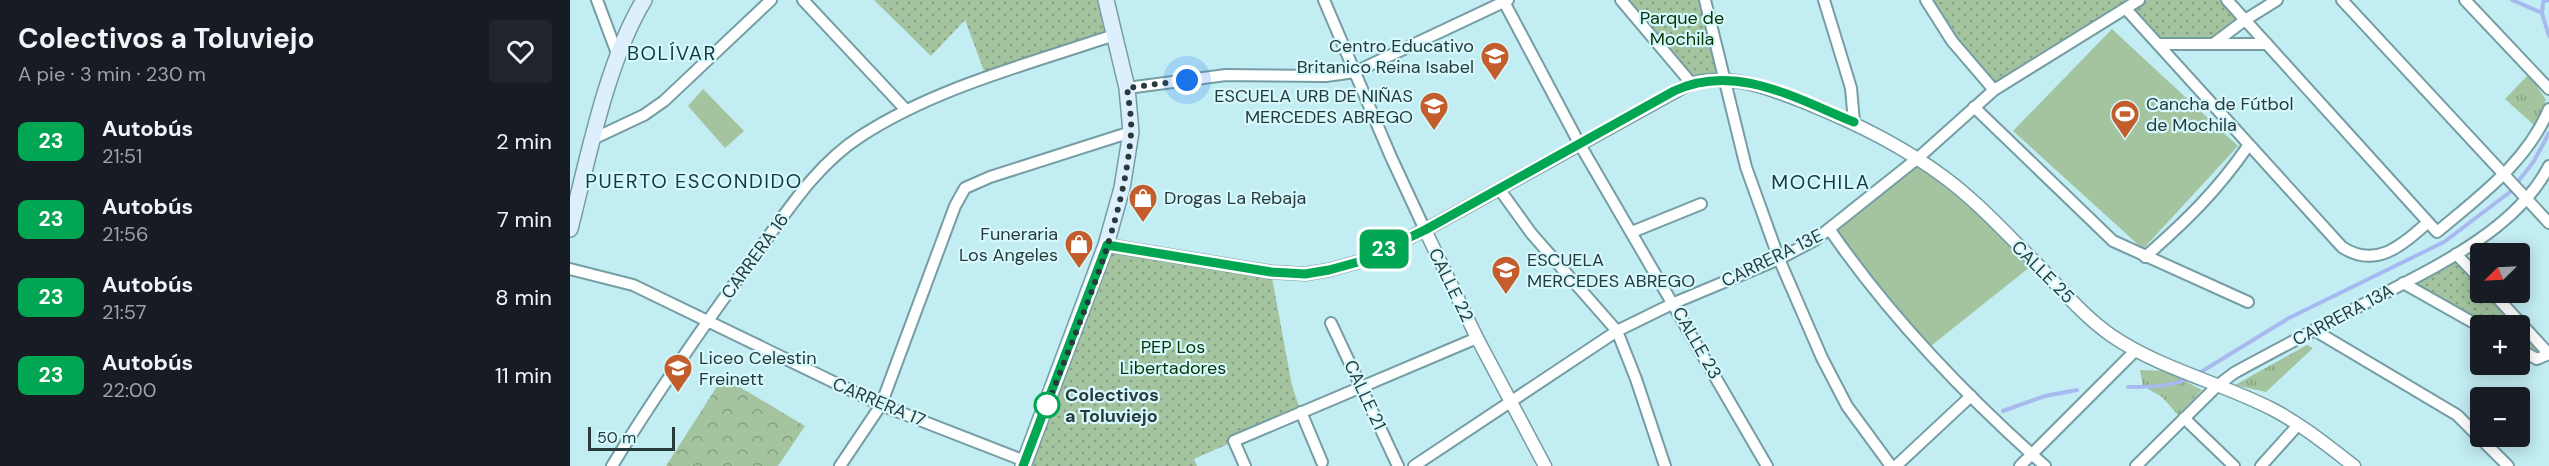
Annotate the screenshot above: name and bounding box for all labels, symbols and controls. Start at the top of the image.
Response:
park label: Parque de Mochila [1640,6,1724,51]
text: Colectivos a Toluviejo [18,20,315,57]
button: heart [489,20,552,83]
place label: Centro Educativo Britanico Reina Isabel [1297,34,1474,79]
district label: BOLÍVAR [627,40,717,66]
school or university icon: Centro Educativo Britanico Reina Isabel [1479,40,1511,82]
text: A pie · 3 min · 230 m [18,61,206,87]
your location [1172,65,1202,95]
place label: ESCUELA URB DE NIÑAS MERCEDES ABREGO [1214,84,1413,129]
school or university icon: ESCUELA URB DE NIÑAS MERCEDES ABREGO [1418,90,1450,132]
place label: Cancha de Fútbol de Mochila [2146,92,2294,137]
sports icon: Cancha de Fútbol de Mochila [2109,98,2141,140]
text: Autobús [102,114,193,143]
text: 23 [39,127,63,155]
text: 2 min [496,127,552,156]
text: 21:51 [102,143,142,169]
district label: PUERTO ESCONDIDO [585,168,803,194]
district label: MOCHILA [1771,169,1871,195]
shop icon: Drogas La Rebaja [1127,182,1159,224]
place label: Drogas La Rebaja [1164,186,1306,210]
text: Autobús [102,192,193,221]
text: 23 [39,205,63,233]
text: 7 min [497,205,552,234]
street label: CARRERA 16 [716,208,794,304]
text: 21:56 [102,221,149,247]
place label: Funeraria Los Angeles [959,222,1058,267]
street label: CARRERA 13E [1717,223,1827,293]
shop icon: Funeraria Los Angeles [1063,228,1095,270]
line badge: 23 [1357,230,1411,268]
text: 23 [1372,235,1396,263]
street label: CALLE 25 [2006,235,2080,309]
north arrow [2470,243,2530,303]
map controls [2470,243,2530,447]
street label: CALLE 22 [1423,244,1479,326]
place label: ESCUELA MERCEDES ABREGO [1527,248,1695,293]
school or university icon: ESCUELA MERCEDES ABREGO [1490,254,1522,296]
text: Autobús [102,270,193,299]
street label: CARRERA 13A [2288,278,2398,352]
text: 23 [39,283,63,311]
text: 8 min [495,283,552,312]
text: 21:57 [102,299,146,325]
street label: CALLE 23 [1667,303,1727,383]
button: + [2470,315,2530,375]
park label: PEP Los Libertadores [1120,335,1226,380]
place label: Liceo Celestin Freinett [699,346,817,391]
text: Autobús [102,348,193,377]
school or university icon: Liceo Celestin Freinett [662,352,694,394]
street label: CALLE 21 [1338,356,1392,434]
text: 23 [39,361,63,389]
text: 11 min [495,361,552,390]
street label: CARRERA 17 [829,372,929,432]
text: 22:00 [102,377,156,403]
place label: Colectivos a Toluviejo [1065,383,1159,428]
button: − [2470,387,2530,447]
marker: Colectivos a Toluviejo [1034,392,1060,418]
scale bar [588,424,675,452]
text: 50 m [597,427,636,448]

